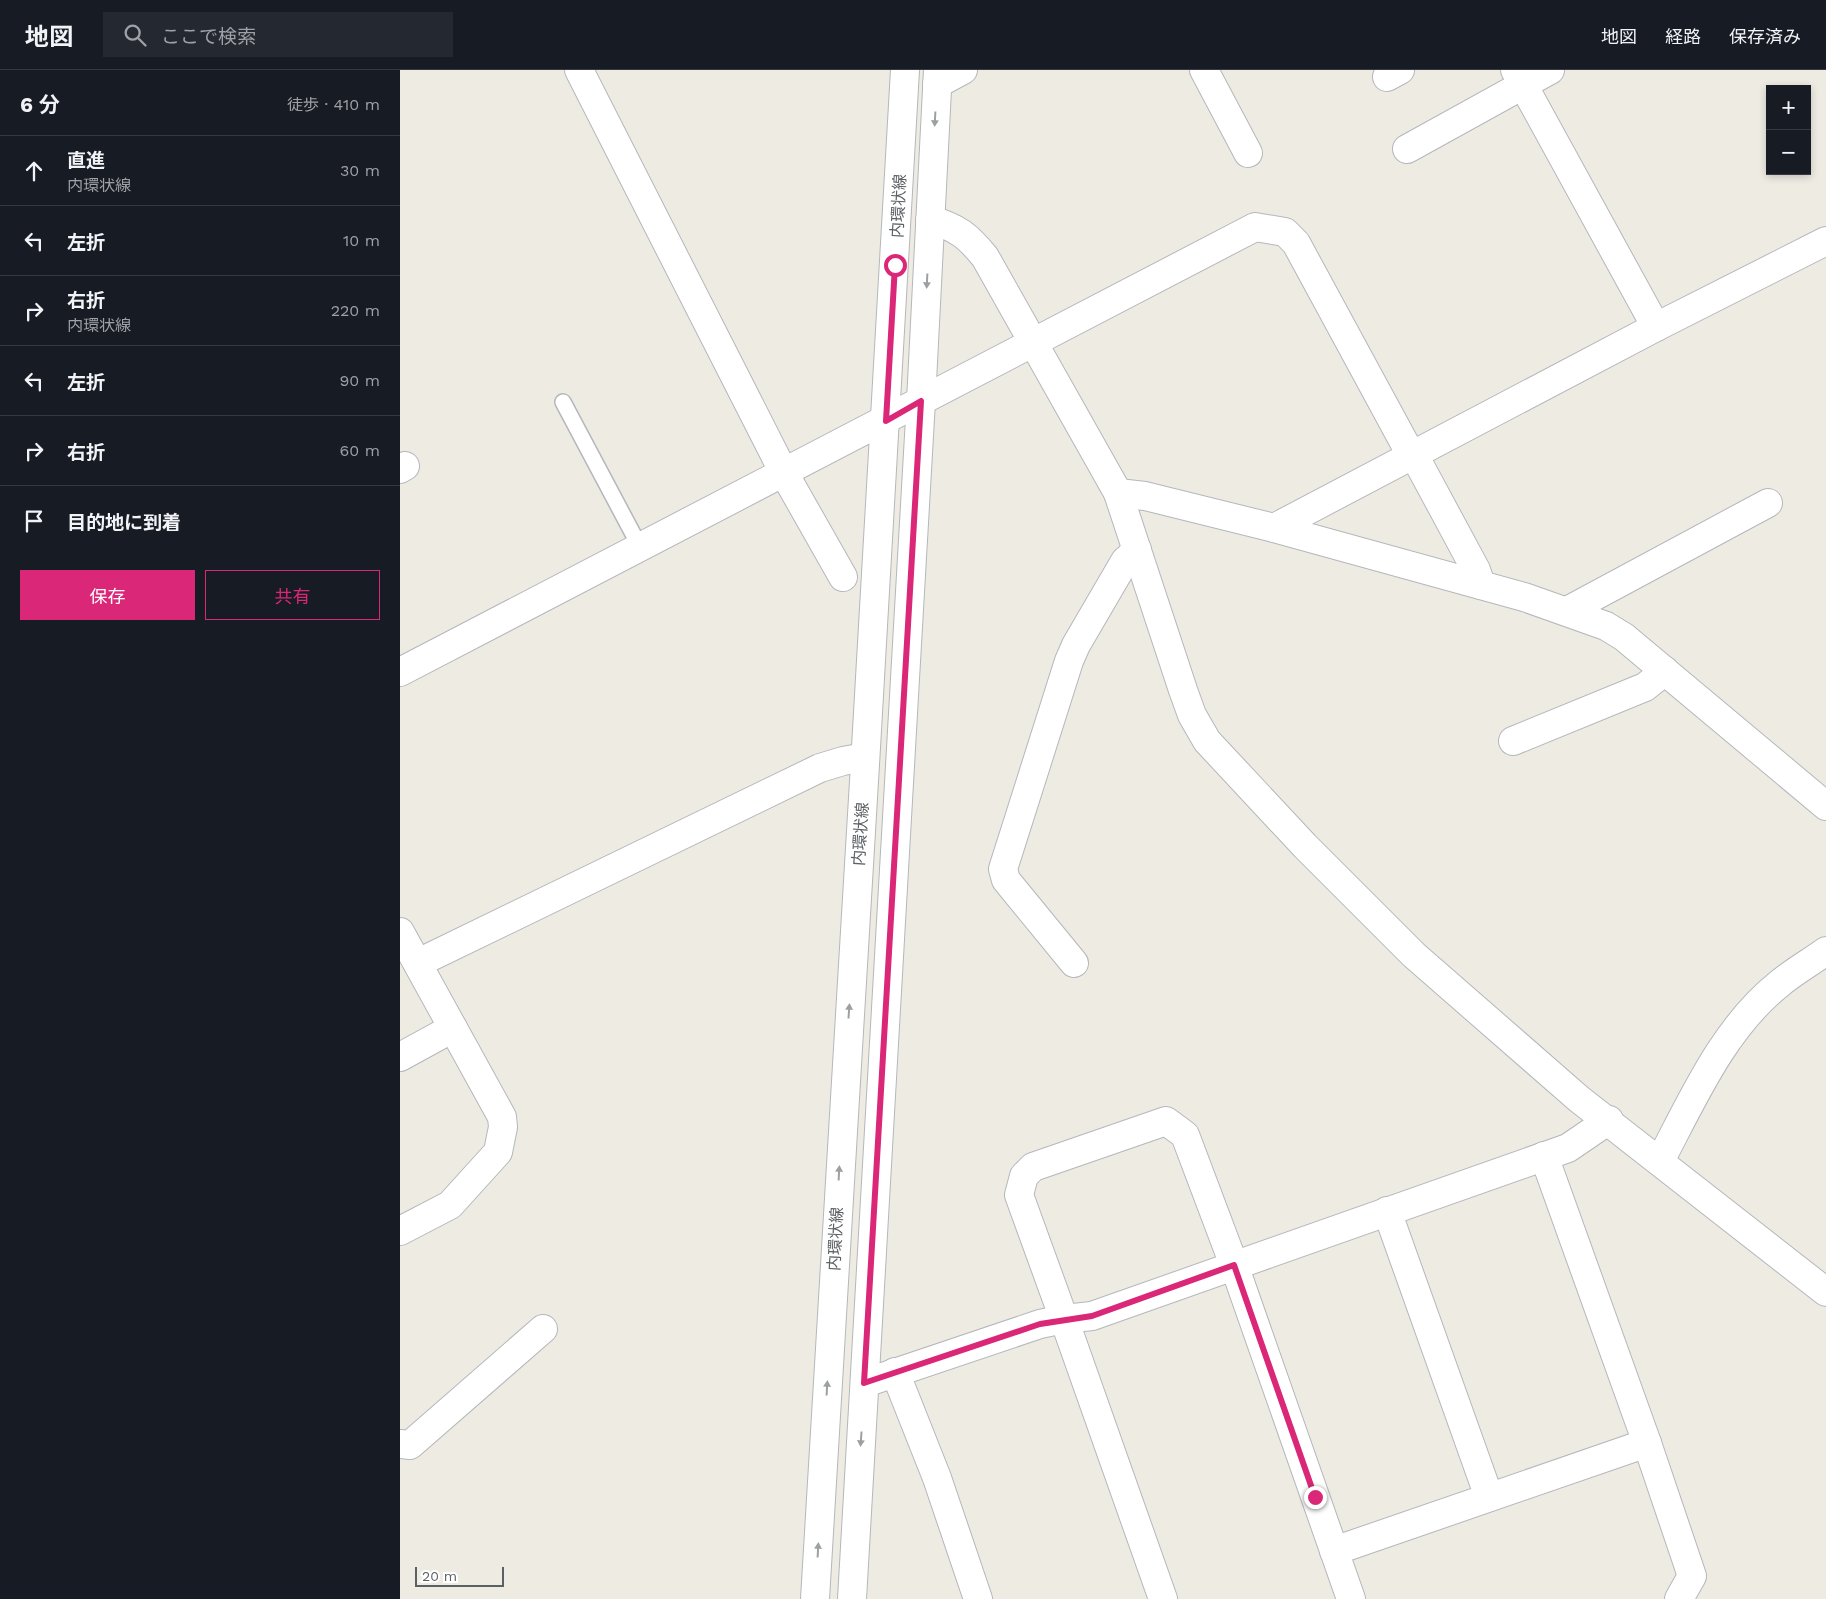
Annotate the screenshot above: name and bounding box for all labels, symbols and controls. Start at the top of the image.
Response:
search box [103,12,453,57]
icon: search [121,21,149,49]
text: 地図 [25,23,73,51]
text: ここで検索 [161,25,256,48]
text: 地図 [1601,26,1637,47]
text: 経路 [1665,26,1701,47]
text: 保存済み [1729,26,1801,47]
map controls [1766,85,1811,175]
button: + [1766,85,1811,130]
text: 6 分 [20,92,60,117]
text: 徒歩 · 410 m [287,95,380,114]
one-way arrow [931,111,939,127]
button: − [1766,130,1811,175]
text: 直進 [67,149,105,172]
icon: ahead [20,157,48,185]
text: 30 m [340,161,380,180]
street label: 内環状線 [887,174,910,238]
text: 内環状線 [67,176,131,195]
icon: left [20,227,48,255]
text: 左折 [67,231,105,254]
text: 10 m [343,231,380,250]
route start [884,254,907,277]
one-way arrow [923,273,931,289]
text: 右折 [67,289,105,312]
icon: right [20,297,48,325]
text: 220 m [331,301,380,320]
text: 内環状線 [67,316,131,335]
icon: left [20,367,48,395]
text: 左折 [67,371,105,394]
text: 90 m [339,371,380,390]
icon: right [20,437,48,465]
text: 右折 [67,441,105,464]
text: 60 m [340,441,380,460]
icon: arrive [20,507,48,535]
text: 目的地に到着 [67,511,181,534]
button: 保存 [20,570,195,620]
button: 共有 [205,570,380,620]
street label: 内環状線 [849,801,872,867]
one-way arrow [845,1003,853,1019]
one-way arrow [836,1165,844,1181]
street label: 内環状線 [824,1207,847,1271]
one-way arrow [823,1380,831,1396]
one-way arrow [856,1431,864,1447]
route end [1304,1486,1327,1509]
one-way arrow [814,1542,822,1558]
scale bar [415,1564,504,1587]
text: 20 m [422,1568,457,1584]

